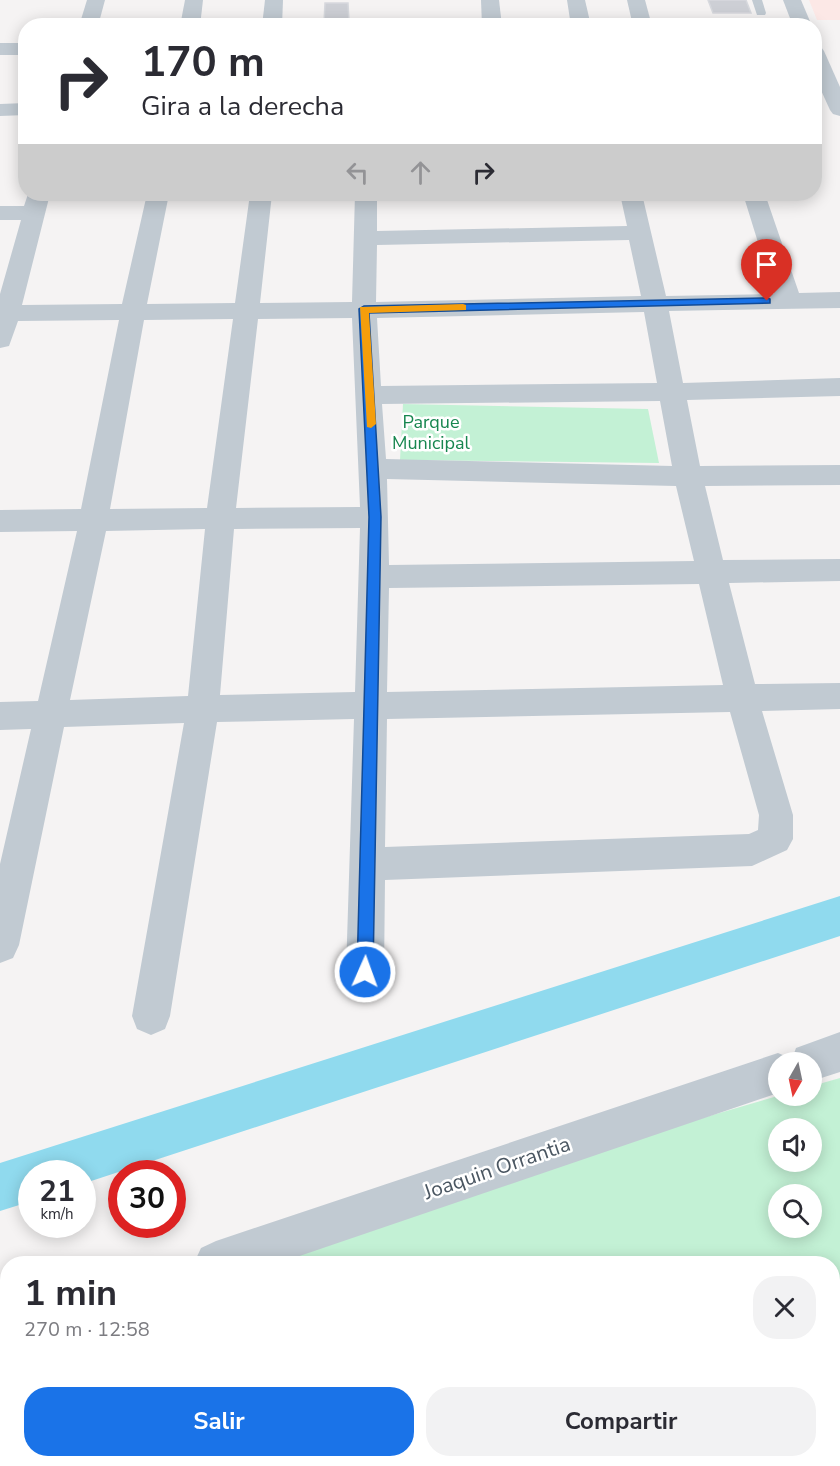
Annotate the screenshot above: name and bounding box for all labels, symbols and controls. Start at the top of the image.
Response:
text: 170 m [141,34,265,91]
icon: right [42,42,120,120]
text: Gira a la derecha [141,88,344,125]
icon: left [341,156,374,189]
icon: ahead [404,156,437,189]
icon: right [467,156,500,189]
pin [741,239,792,301]
icon: arrive [750,248,783,281]
park label: Parque Municipal [392,410,471,455]
position arrow [333,940,397,1004]
north arrow [768,1052,822,1106]
map controls [768,1052,822,1238]
button: sound [768,1118,822,1172]
street label: Joaquin Orrantia [419,1130,574,1207]
speed limit sign: 30 [108,1160,186,1238]
text: 21 [39,1171,75,1212]
button: search [768,1184,822,1238]
text: km/h [40,1204,74,1224]
text: 1 min [24,1269,117,1318]
button: close [753,1276,816,1339]
text: 270 m · 12:58 [24,1316,150,1343]
button: Salir [24,1387,414,1456]
button: Compartir [426,1387,816,1456]

